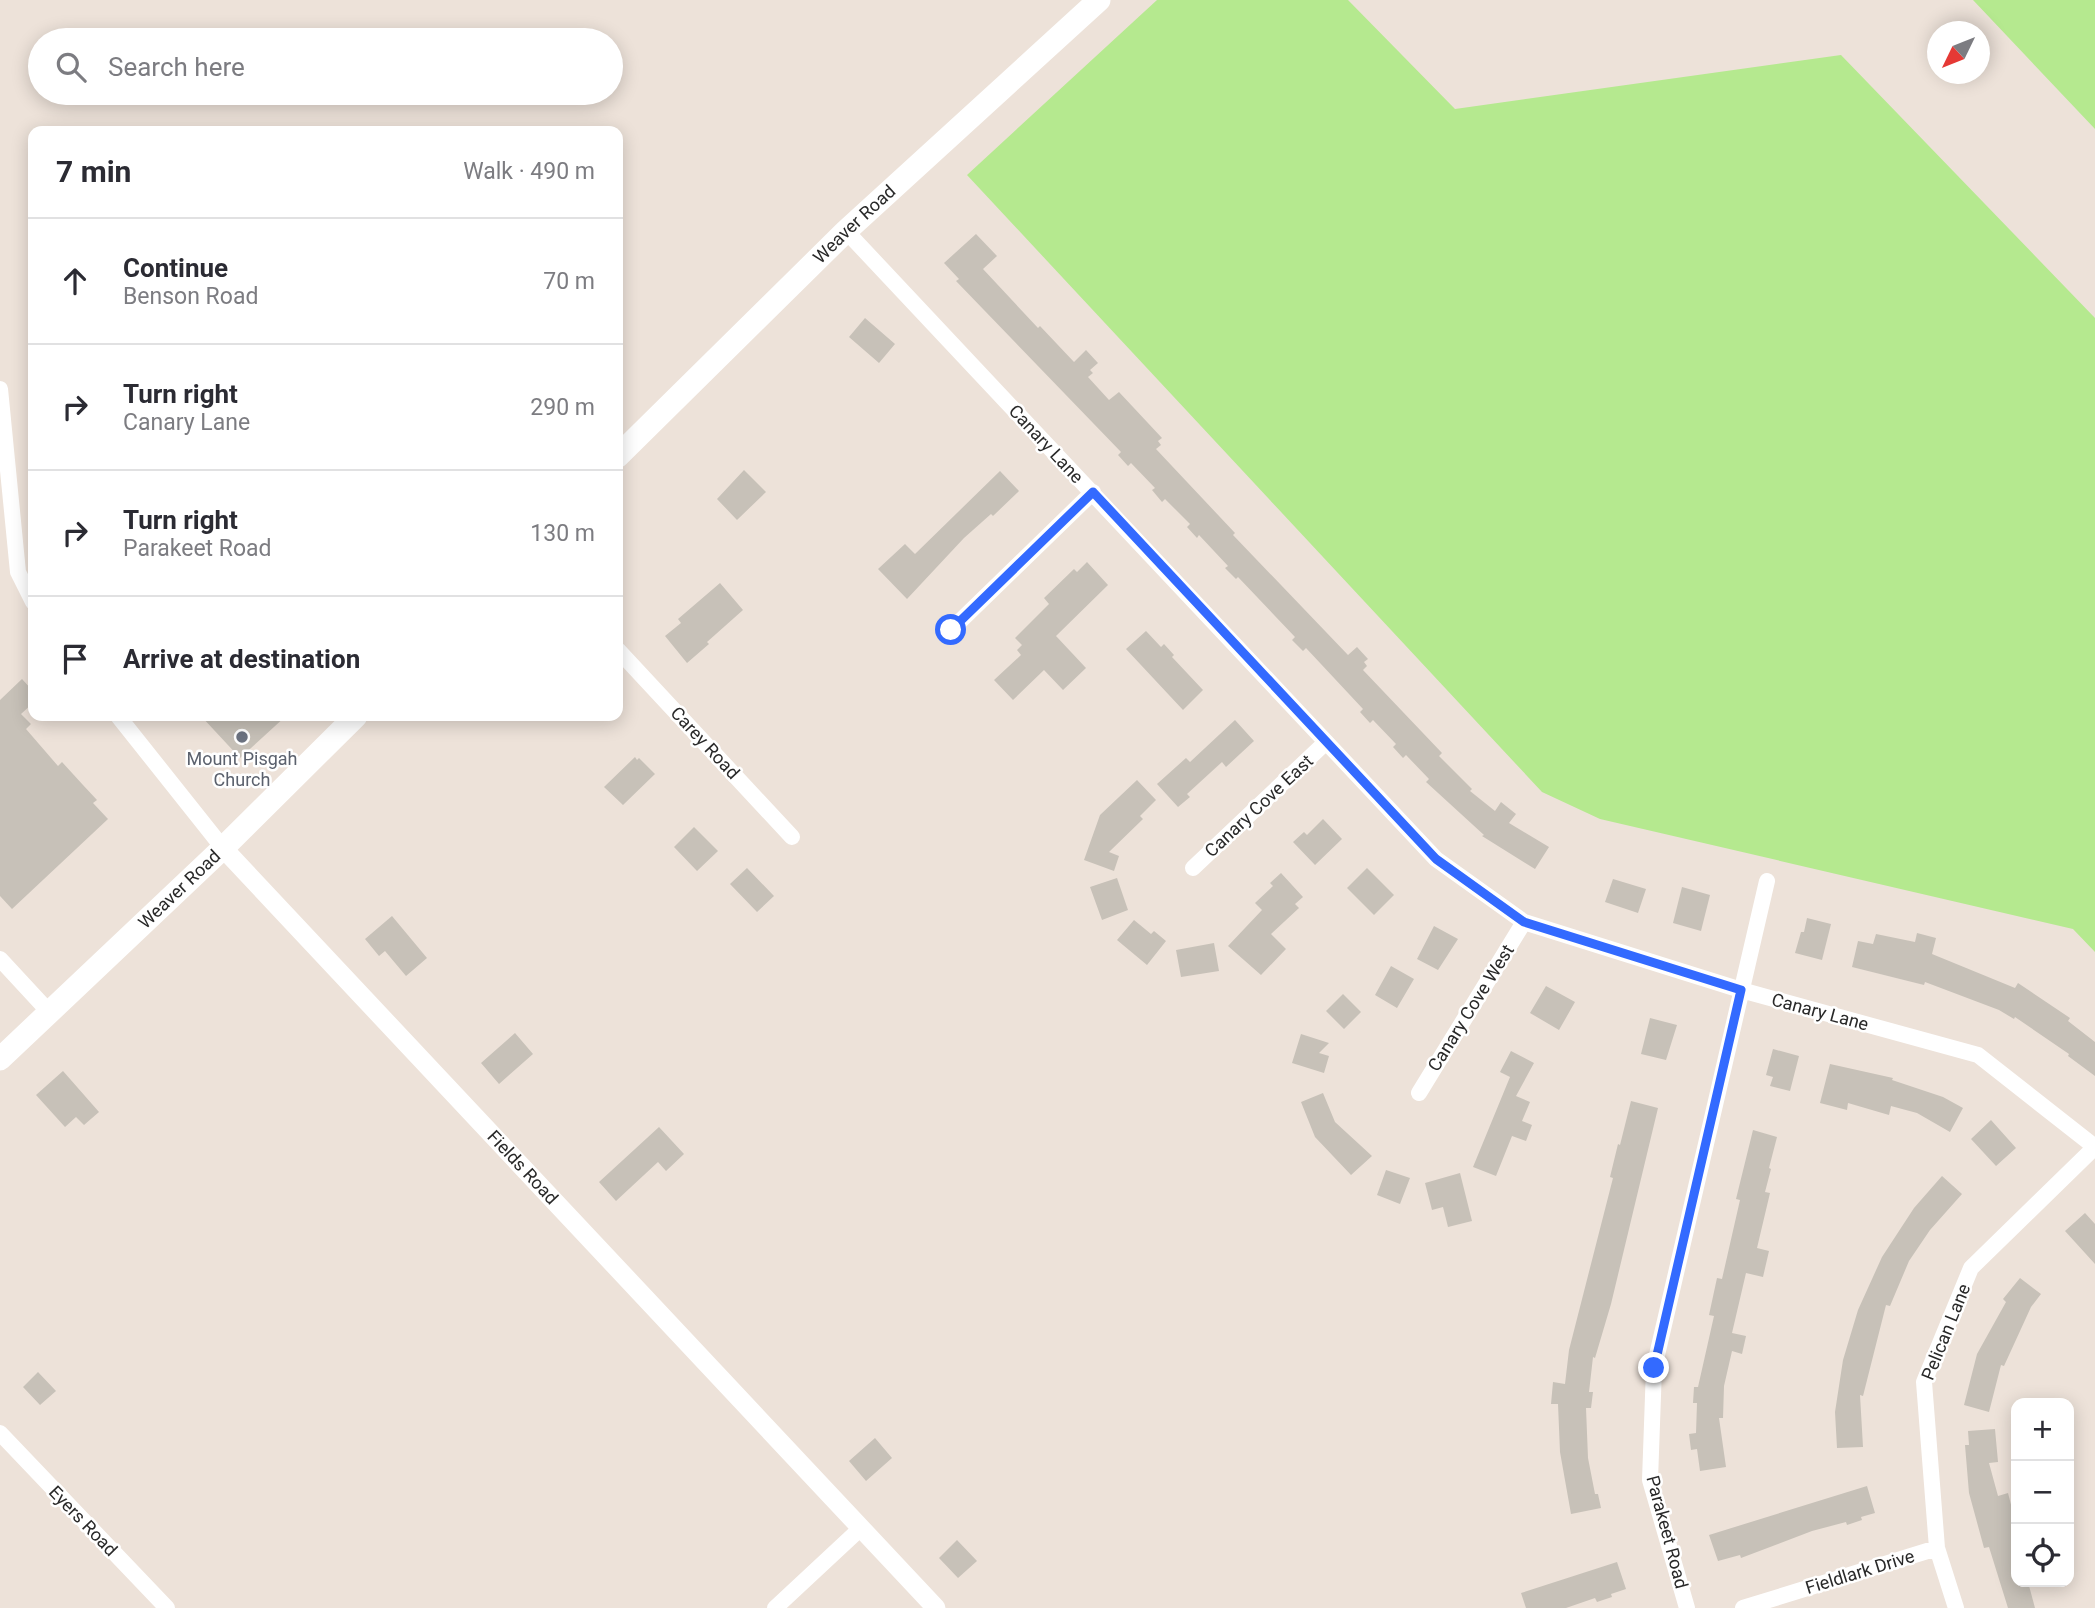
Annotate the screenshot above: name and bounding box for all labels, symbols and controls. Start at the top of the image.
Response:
north arrow [1927,21,1990,84]
search box [28,28,623,105]
icon: search [52,48,90,86]
text: Search here [108,52,245,82]
text: 7 min [56,154,131,189]
text: Walk · 490 m [463,158,595,185]
street label: Weaver Road [809,180,899,267]
text: Continue [123,253,228,283]
icon: ahead [56,262,94,300]
text: 70 m [543,268,595,295]
text: Benson Road [123,283,258,310]
text: Turn right [123,379,238,409]
icon: right [56,388,94,426]
text: 290 m [530,394,595,421]
street label: Canary Lane [1005,400,1088,487]
text: Canary Lane [123,409,250,436]
text: Turn right [123,505,238,535]
icon: right [56,514,94,552]
text: 130 m [530,520,595,547]
text: Parakeet Road [123,535,272,562]
route start [935,614,966,645]
icon: arrive [56,640,94,678]
text: Arrive at destination [123,644,360,674]
street label: Carey Road [667,702,744,783]
marker: Mount Pisgah Church [234,729,250,745]
place label: Mount Pisgah Church [186,748,298,790]
street label: Canary Cove East [1200,750,1317,861]
street label: Weaver Road [134,845,224,933]
street label: Canary Cove West [1423,940,1518,1075]
street label: Canary Lane [1769,989,1871,1035]
street label: Fields Road [483,1126,563,1208]
street label: Pelican Lane [1917,1281,1974,1383]
route end [1638,1352,1669,1383]
map controls [2011,1398,2074,1587]
button: + [2011,1398,2074,1461]
button: − [2011,1461,2074,1524]
street label: Parakeet Road [1642,1473,1693,1591]
street label: Eyers Road [45,1481,122,1560]
button: locate [2011,1524,2074,1587]
street label: Fieldlark Drive [1803,1545,1917,1598]

